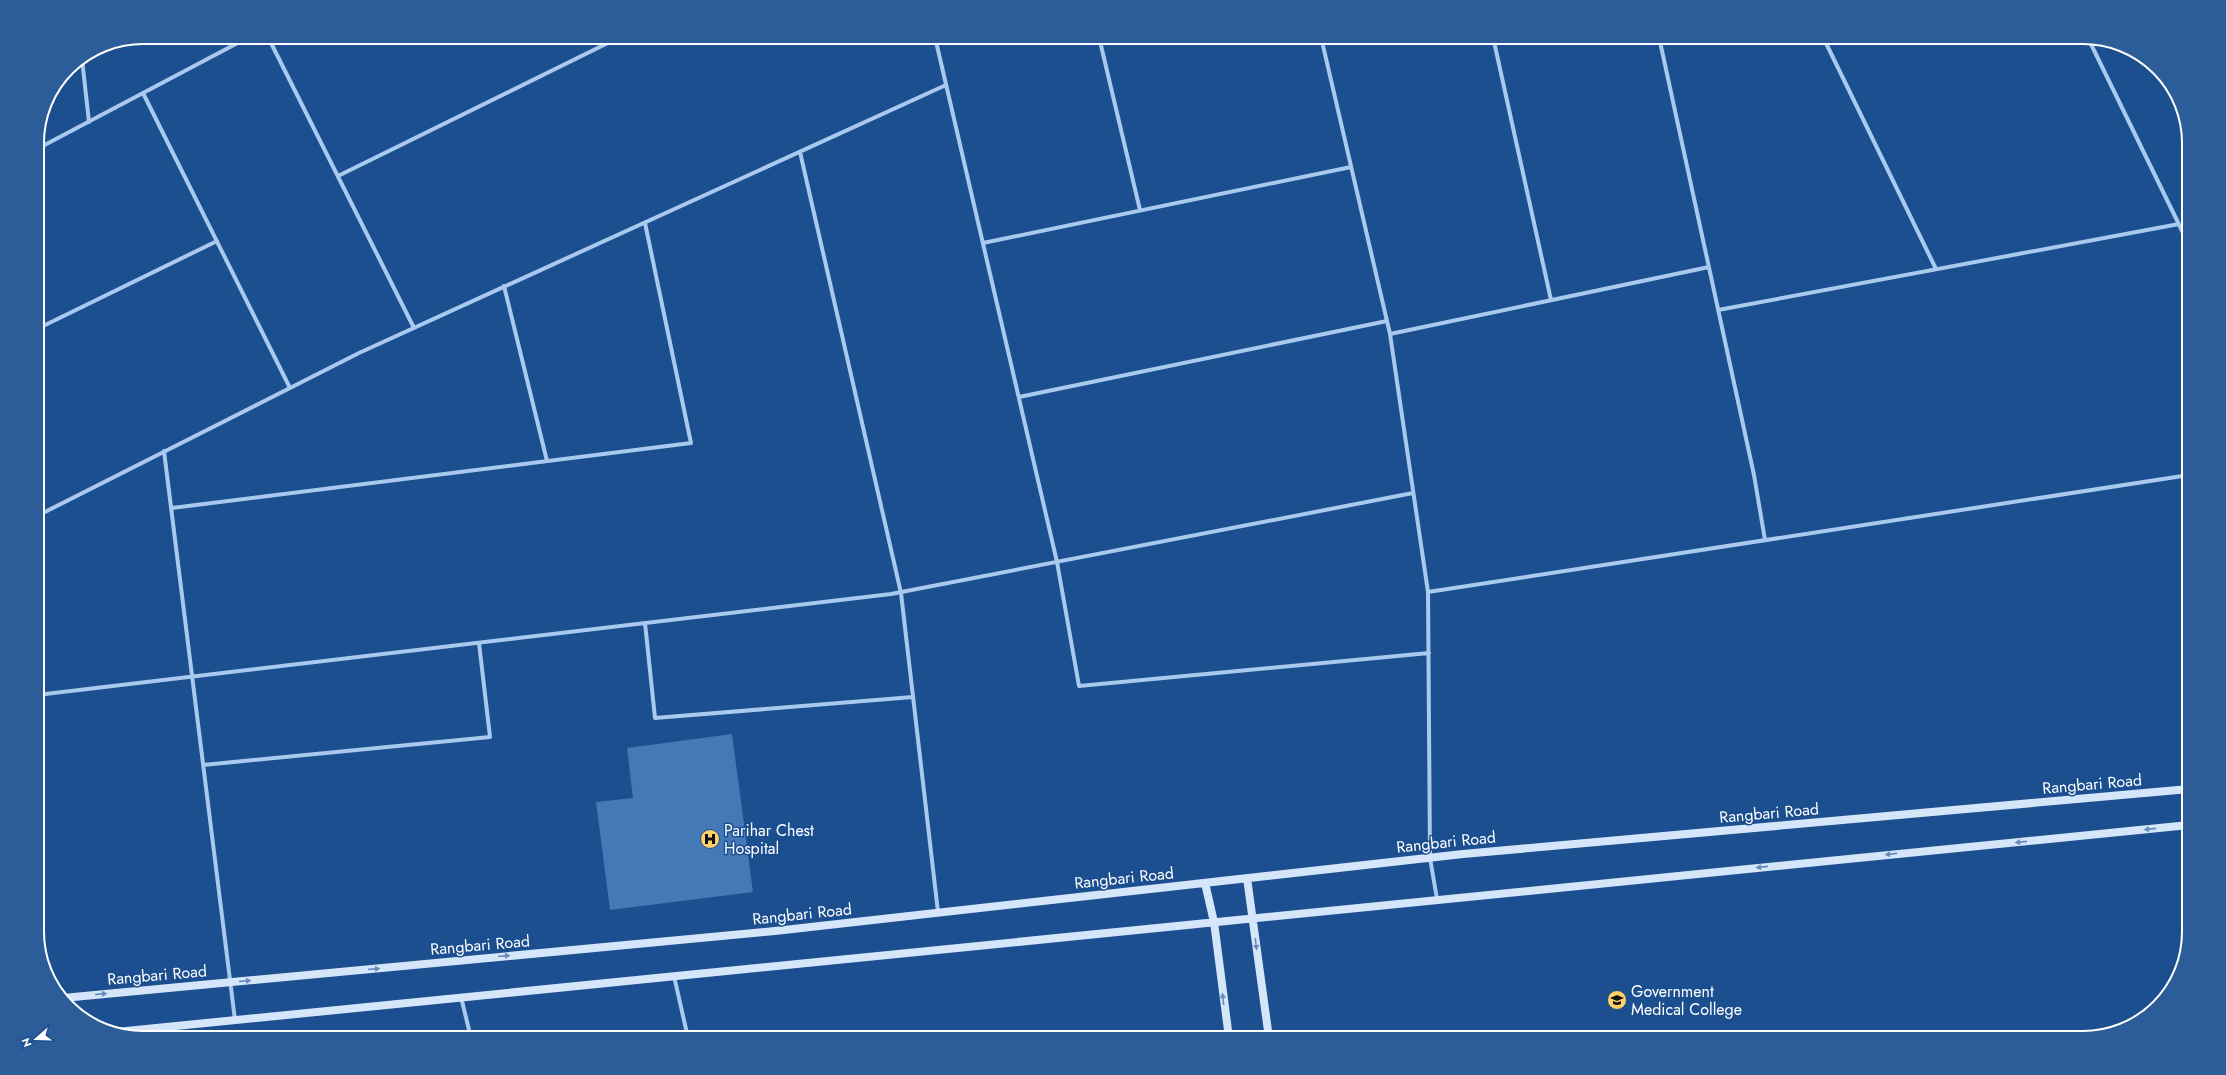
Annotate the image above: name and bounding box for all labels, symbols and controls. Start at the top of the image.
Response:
street label: Rangbari Road [2041,768,2143,800]
street label: Rangbari Road [1718,797,1820,829]
place label: Parihar Chest Hospital [724,819,814,860]
street label: Rangbari Road [1395,825,1497,859]
one-way arrow [2144,825,2156,832]
hospital icon: Parihar Chest Hospital [699,828,721,850]
one-way arrow [2015,838,2027,845]
one-way arrow [1885,851,1897,858]
street label: Rangbari Road [1073,861,1175,895]
one-way arrow [1756,864,1768,870]
street label: Rangbari Road [751,897,853,931]
street label: Rangbari Road [429,929,531,961]
one-way arrow [1253,938,1260,951]
one-way arrow [498,953,510,960]
street label: Rangbari Road [106,959,208,991]
one-way arrow [368,965,380,972]
one-way arrow [239,977,251,984]
place label: Government Medical College [1631,980,1742,1021]
school or university icon: Government Medical College [1606,989,1628,1011]
one-way arrow [95,991,107,997]
one-way arrow [1220,993,1226,1005]
north arrow [16,1019,56,1059]
text: N [18,1036,36,1049]

